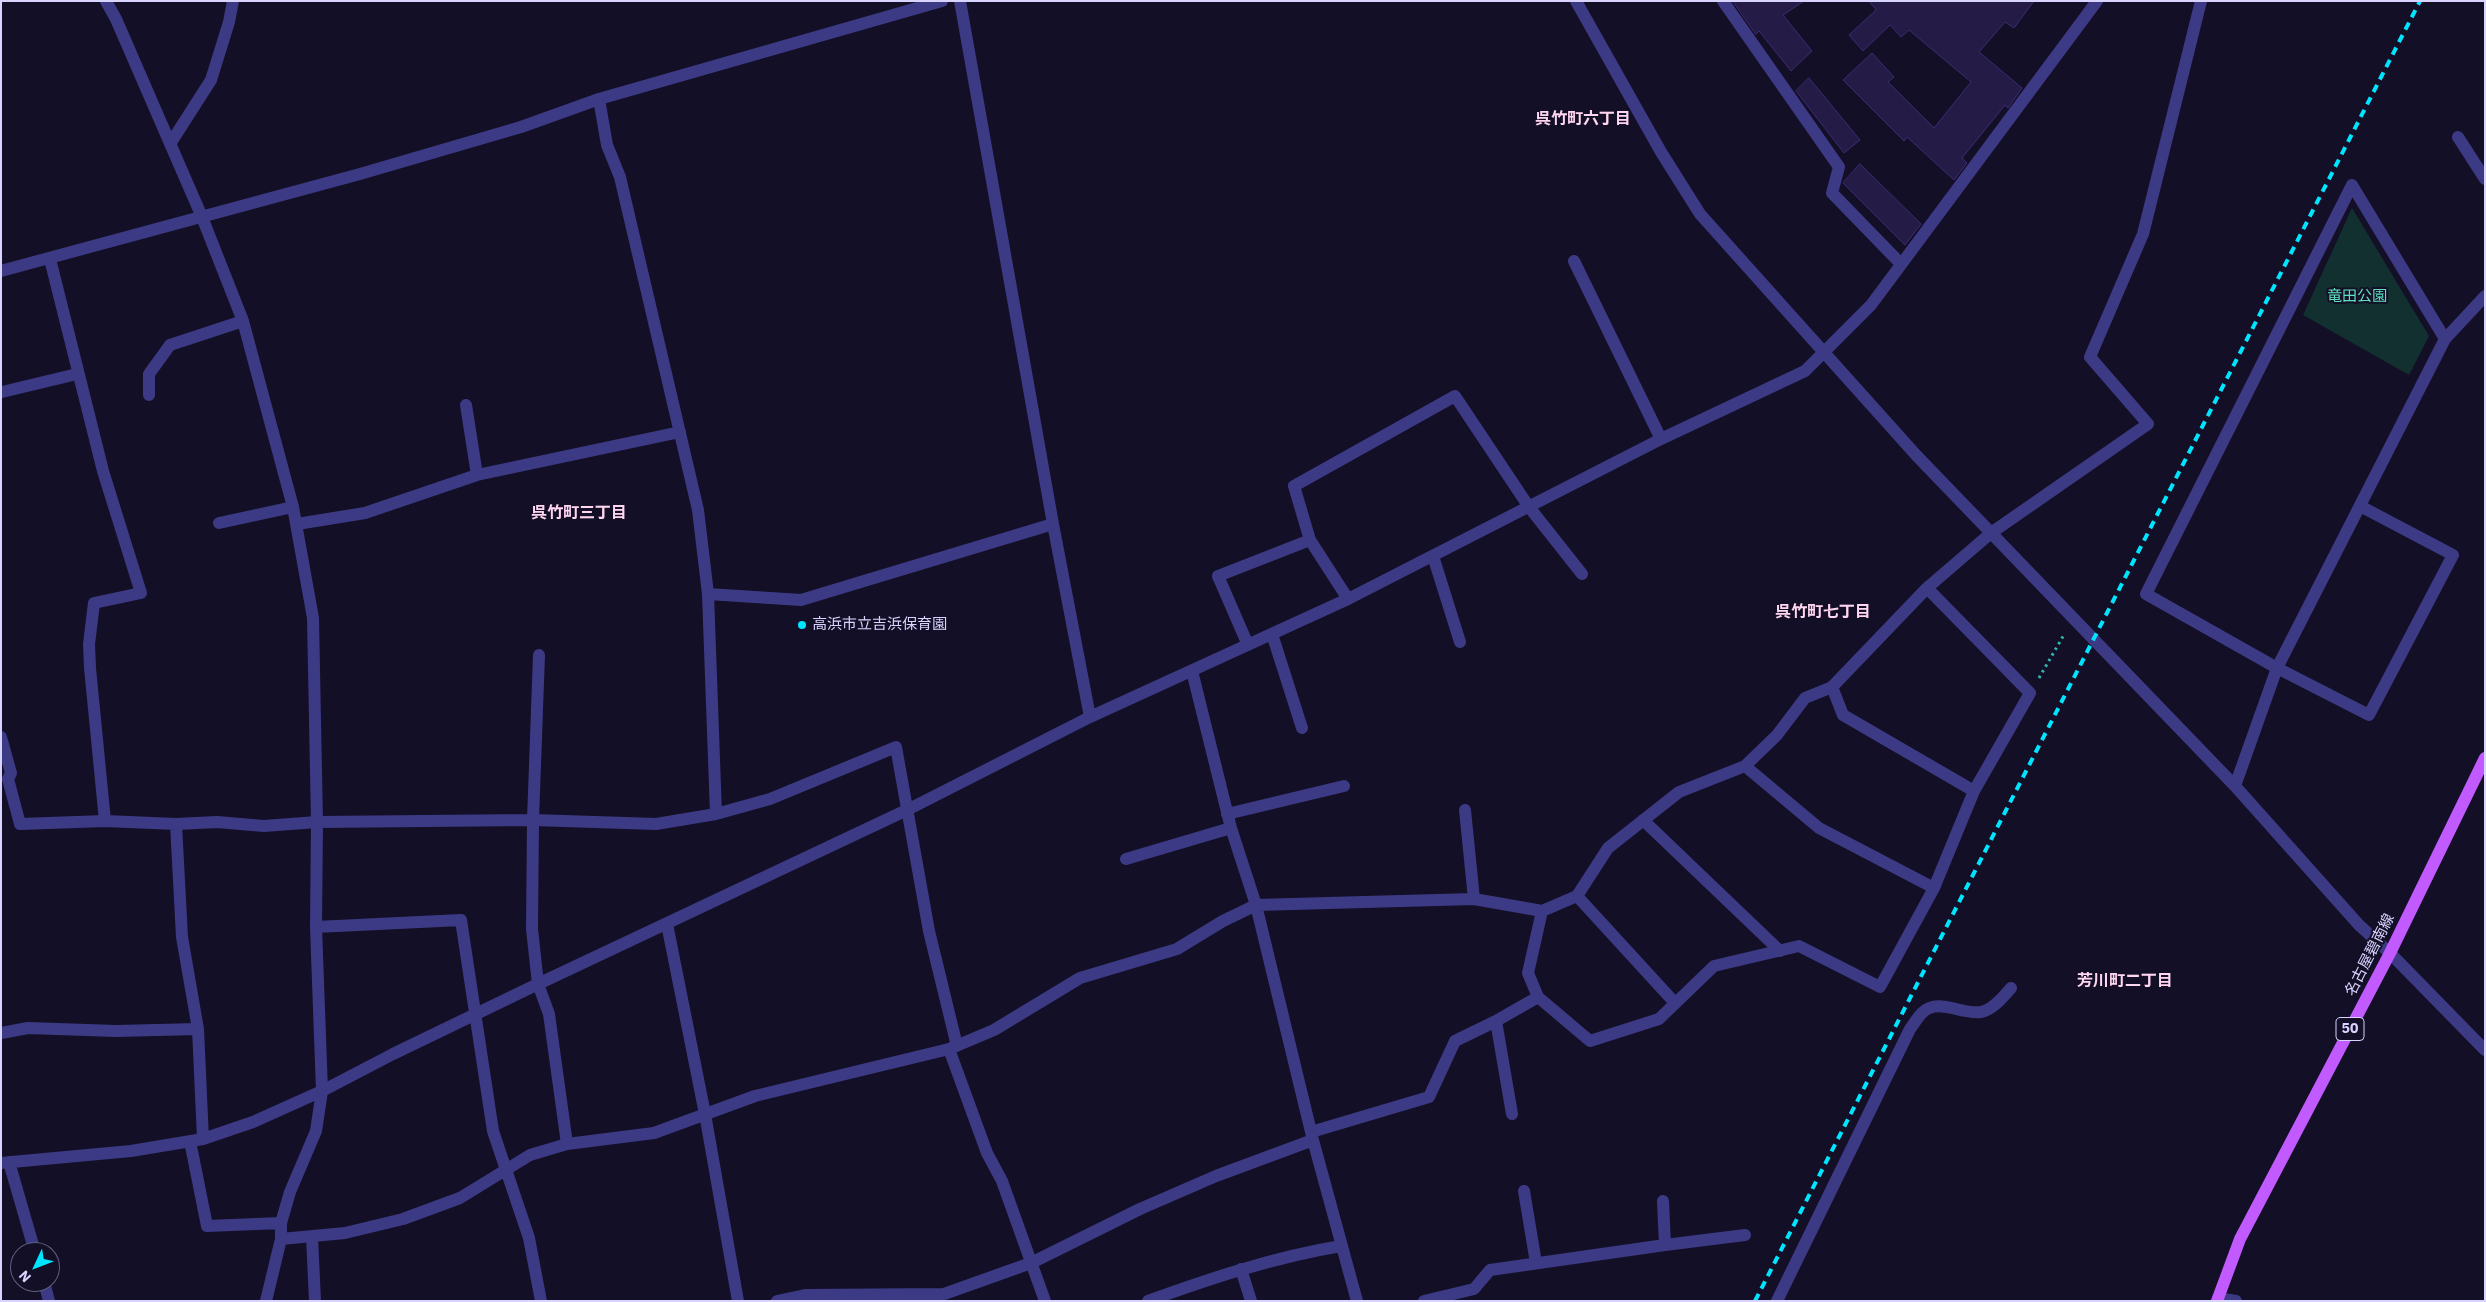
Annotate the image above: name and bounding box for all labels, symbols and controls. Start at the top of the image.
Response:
district label: 呉竹町六丁目 [1535,109,1631,129]
park label: 竜田公園 [2327,288,2387,306]
district label: 呉竹町三丁目 [531,503,627,523]
district label: 呉竹町七丁目 [1775,602,1871,622]
place label: 高浜市立吉浜保育園 [812,616,947,634]
marker: 高浜市立吉浜保育園 [796,619,808,631]
street label: 名古屋碧南線 [2342,911,2398,999]
district label: 芳川町二丁目 [2077,971,2173,991]
road number: 50 [2336,1018,2364,1040]
north arrow [10,1242,60,1292]
text: N [15,1267,35,1286]

